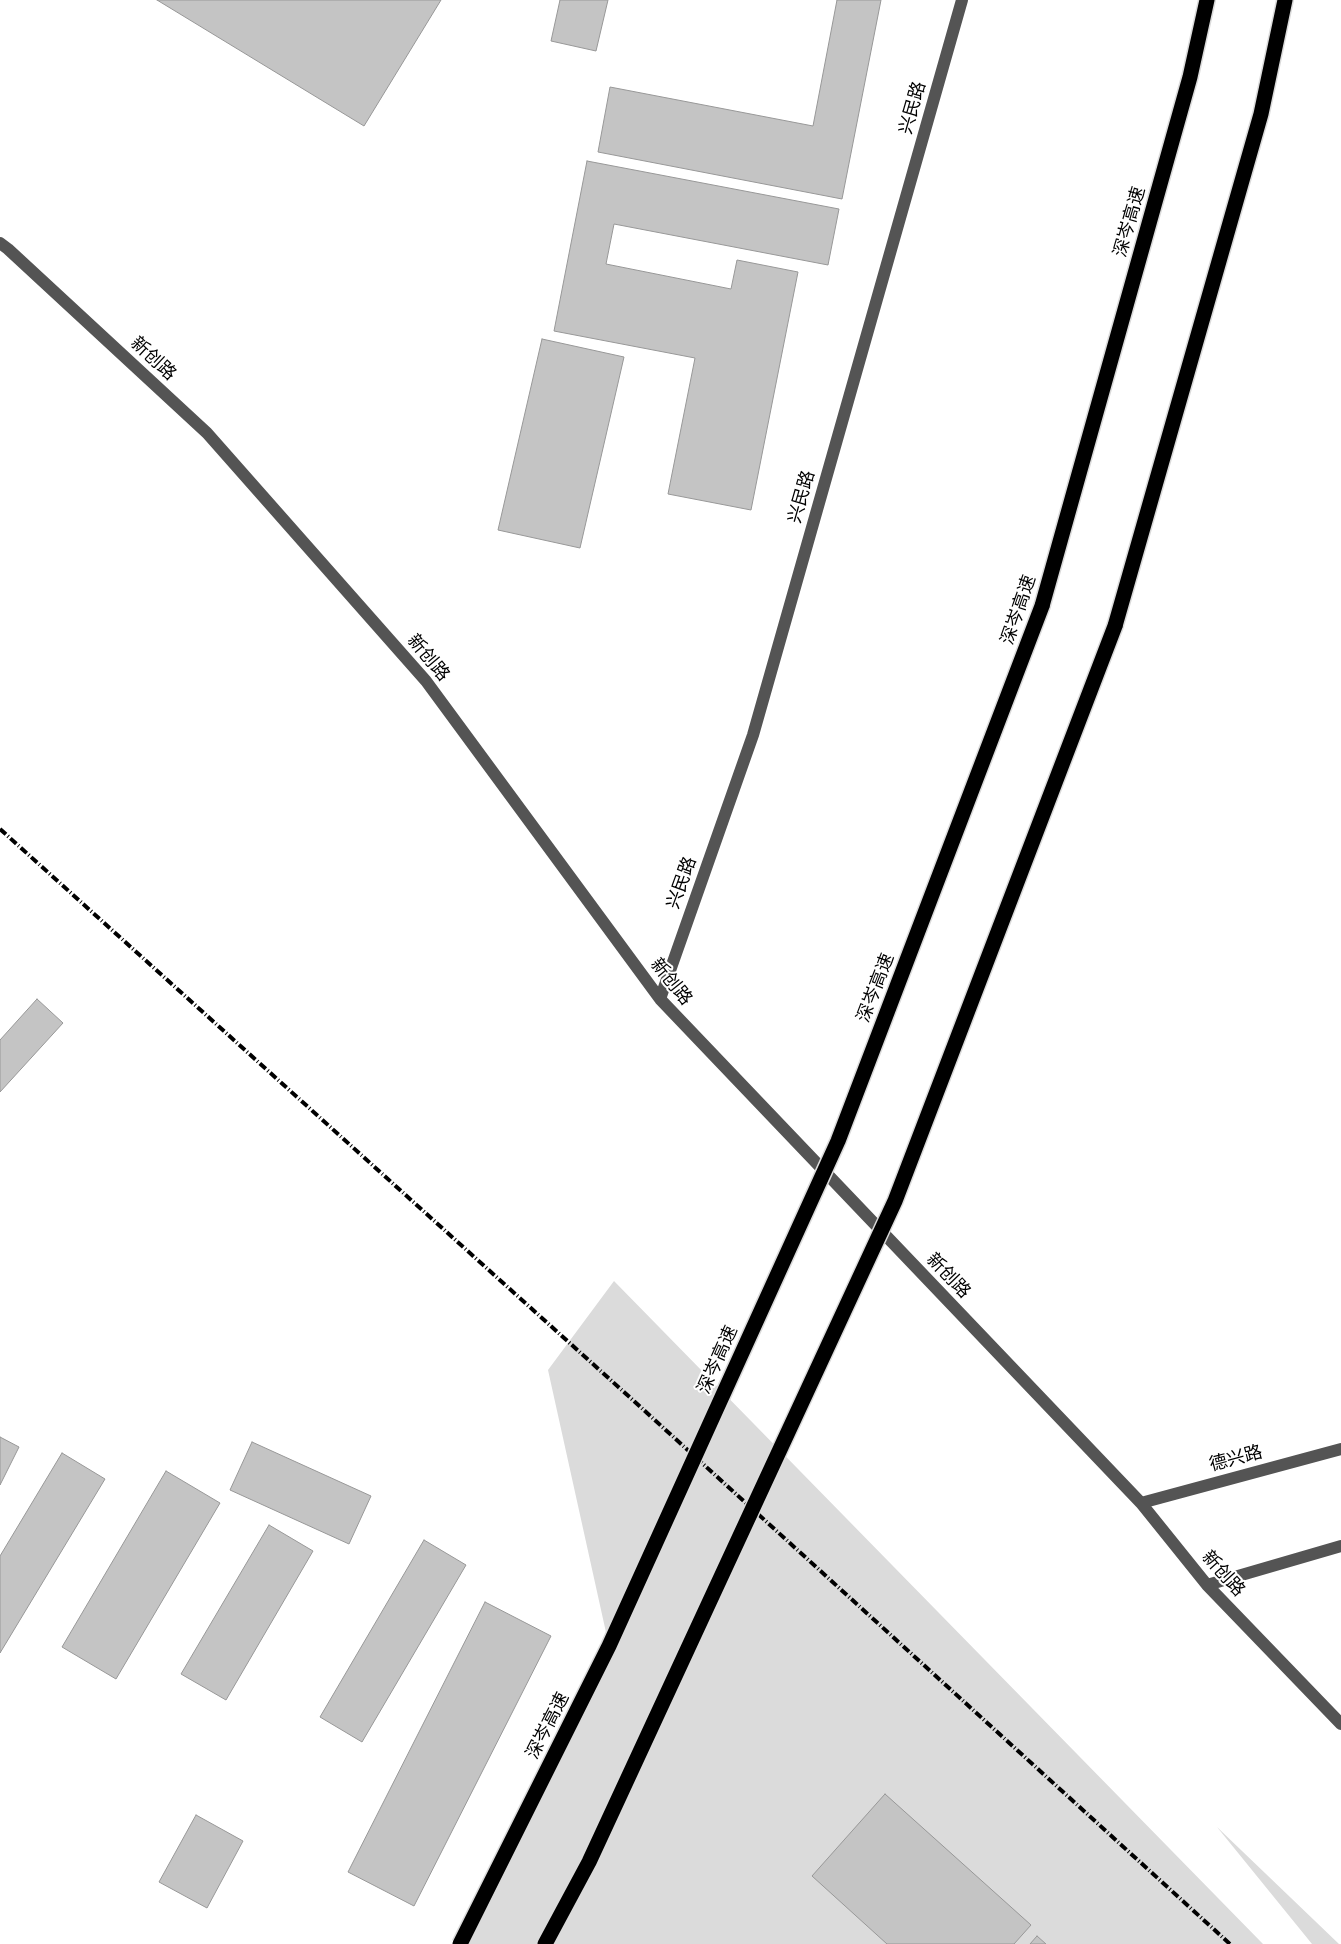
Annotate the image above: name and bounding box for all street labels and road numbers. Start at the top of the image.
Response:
street label: 兴民路 [895,79,931,137]
street label: 深岑高速 [1110,184,1150,260]
street label: 新创路 [126,333,180,385]
street label: 兴民路 [784,468,820,526]
street label: 深岑高速 [997,572,1041,648]
street label: 新创路 [402,630,454,686]
street label: 兴民路 [663,854,701,912]
street label: 深岑高速 [853,951,899,1025]
street label: 新创路 [646,954,696,1010]
street label: 新创路 [921,1249,975,1303]
street label: 深岑高速 [693,1323,743,1397]
street label: 德兴路 [1207,1442,1265,1476]
street label: 新创路 [1197,1547,1249,1601]
street label: 深岑高速 [522,1689,574,1763]

